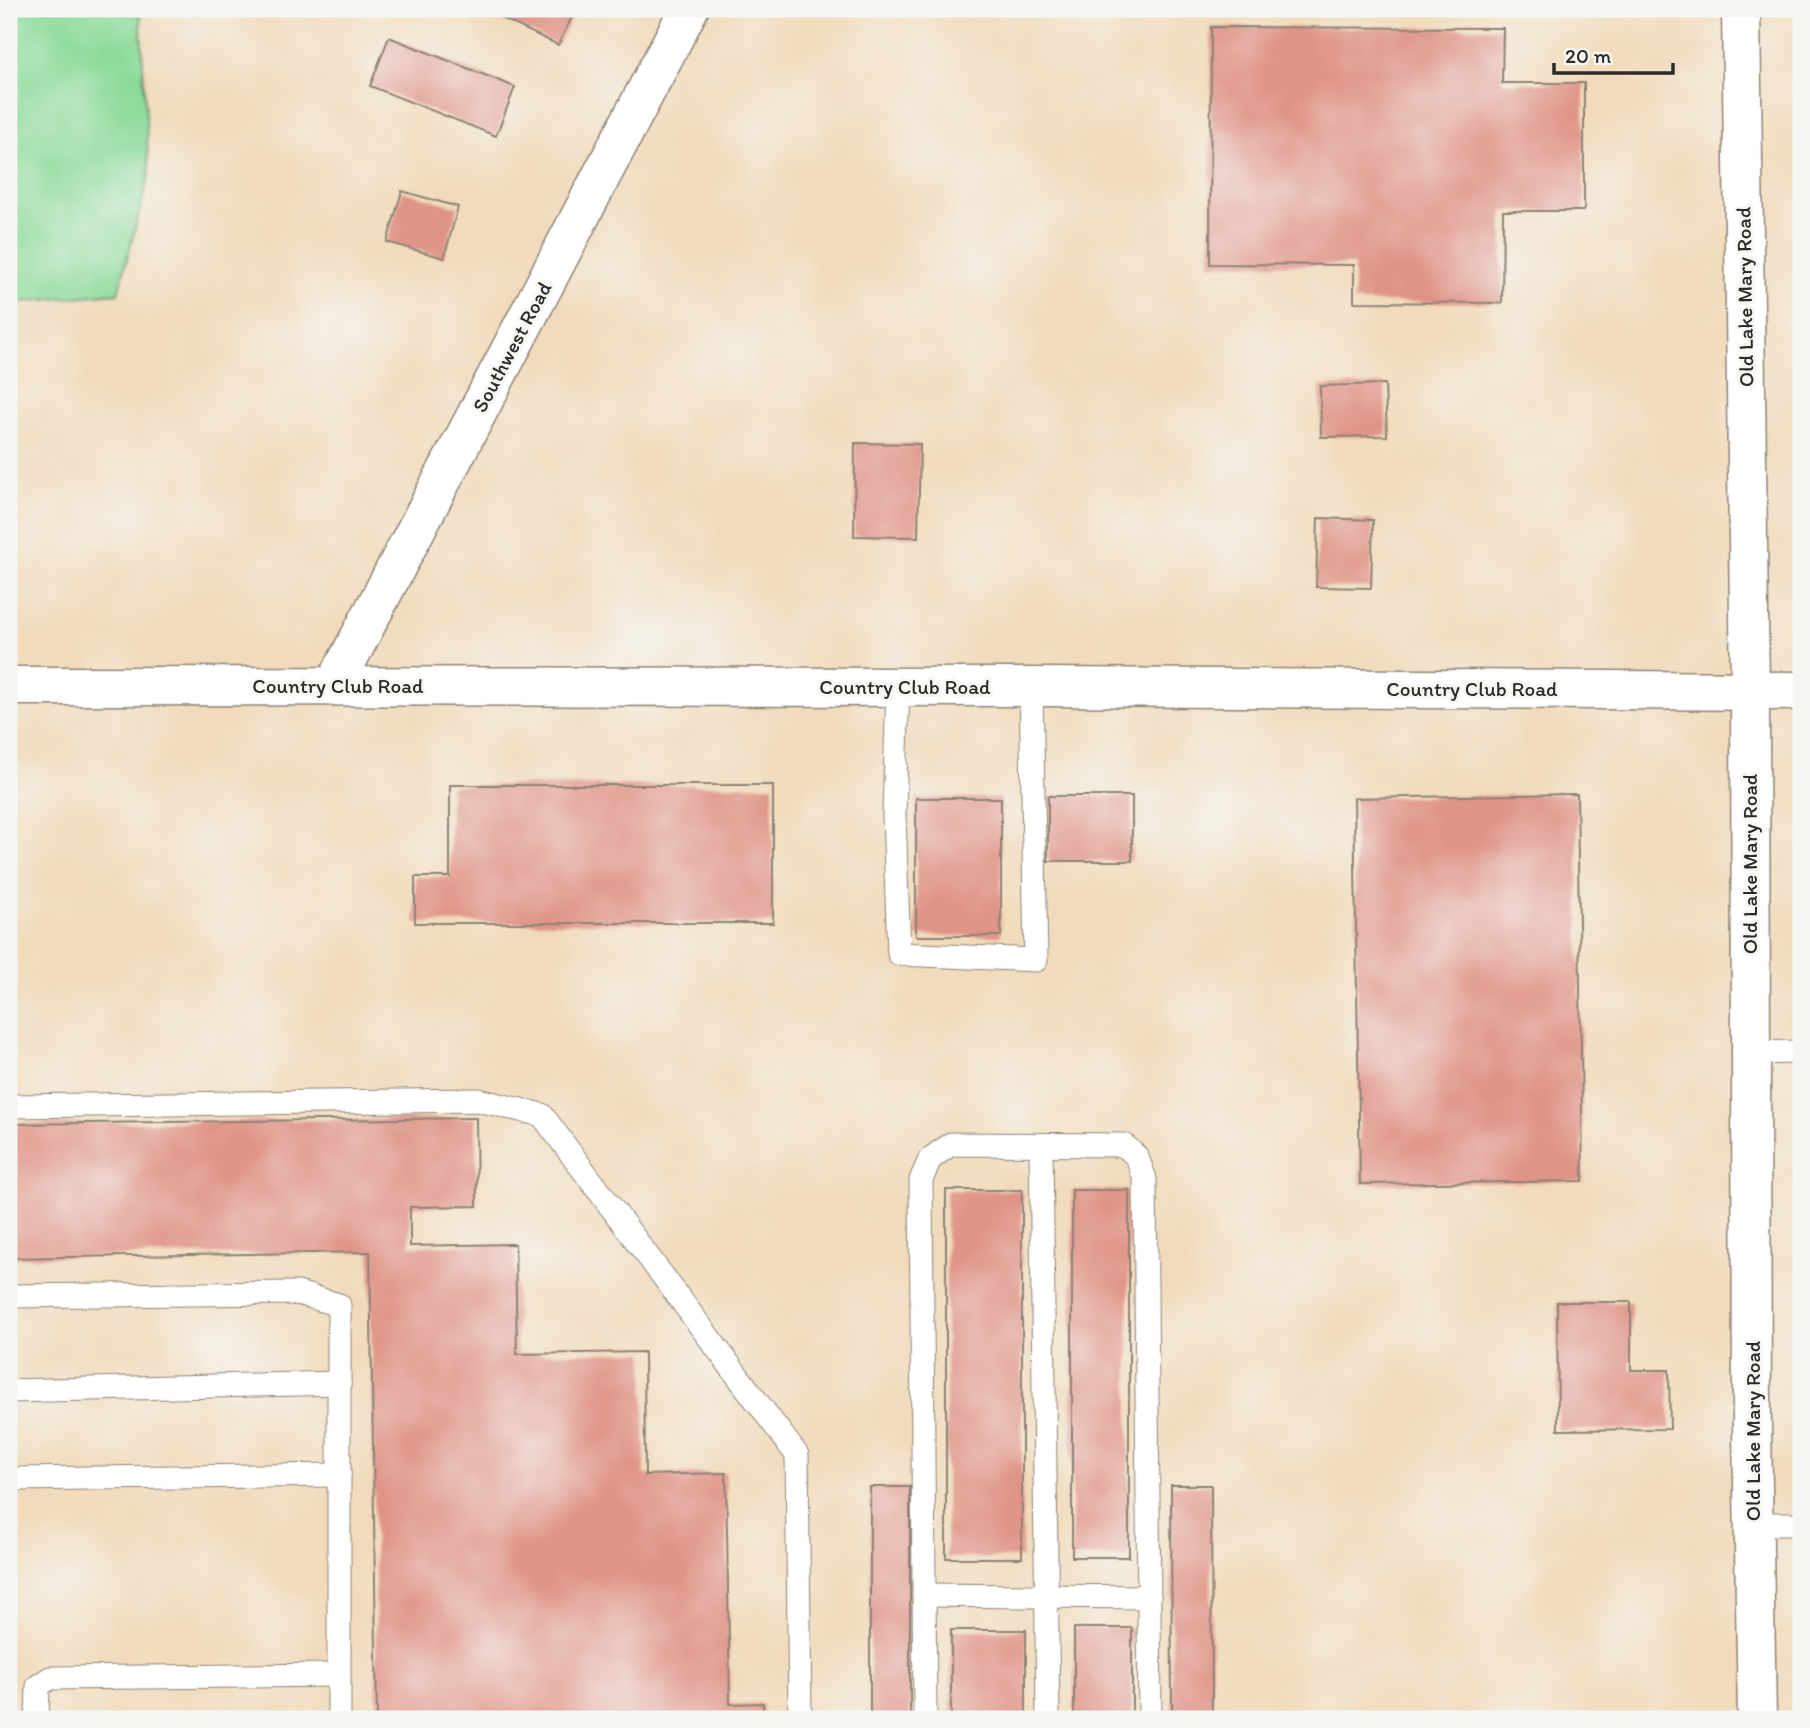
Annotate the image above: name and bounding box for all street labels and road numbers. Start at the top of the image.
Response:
street label: Old Lake Mary Road [1730,206,1759,387]
street label: Southwest Road [467,277,557,416]
street label: Country Club Road [252,673,424,698]
street label: Country Club Road [819,674,991,699]
street label: Country Club Road [1386,676,1558,701]
street label: Old Lake Mary Road [1737,773,1762,954]
street label: Old Lake Mary Road [1740,1340,1765,1521]

